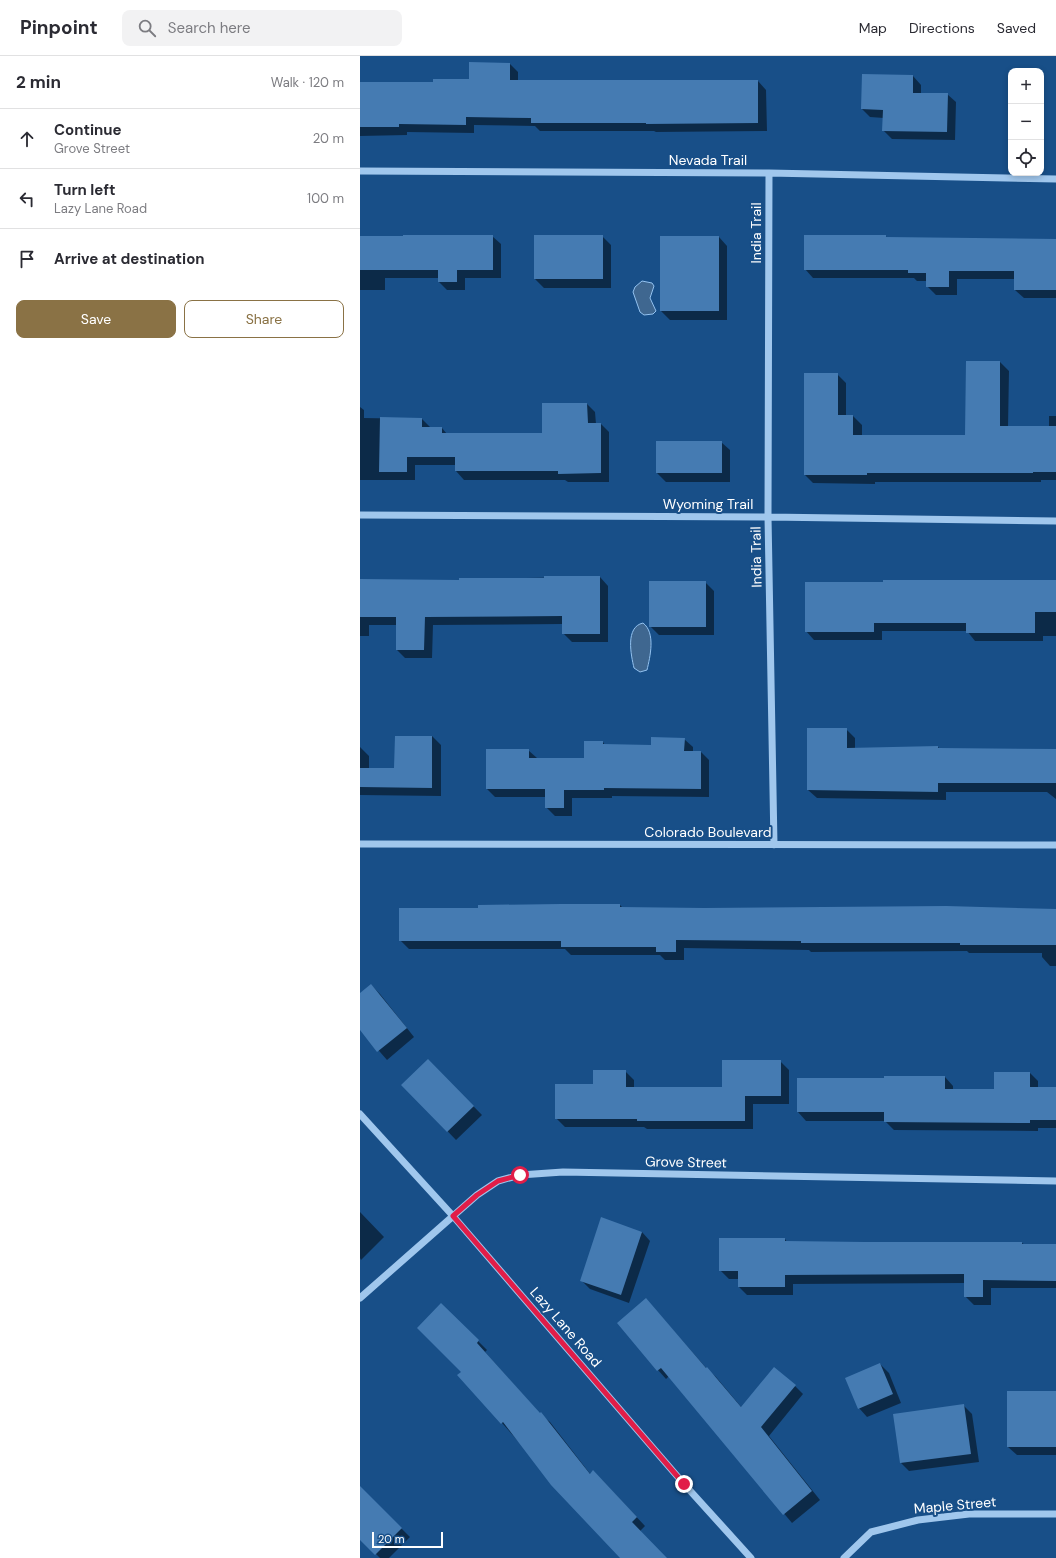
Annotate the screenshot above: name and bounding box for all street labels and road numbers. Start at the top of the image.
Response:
street label: Nevada Trail [669,151,747,169]
street label: India Trail [747,202,765,264]
street label: Wyoming Trail [663,495,753,513]
street label: India Trail [746,526,766,588]
street label: Colorado Boulevard [644,823,772,841]
street label: Grove Street [645,1152,727,1172]
street label: Lazy Lane Road [526,1283,606,1371]
street label: Maple Street [913,1492,997,1518]

